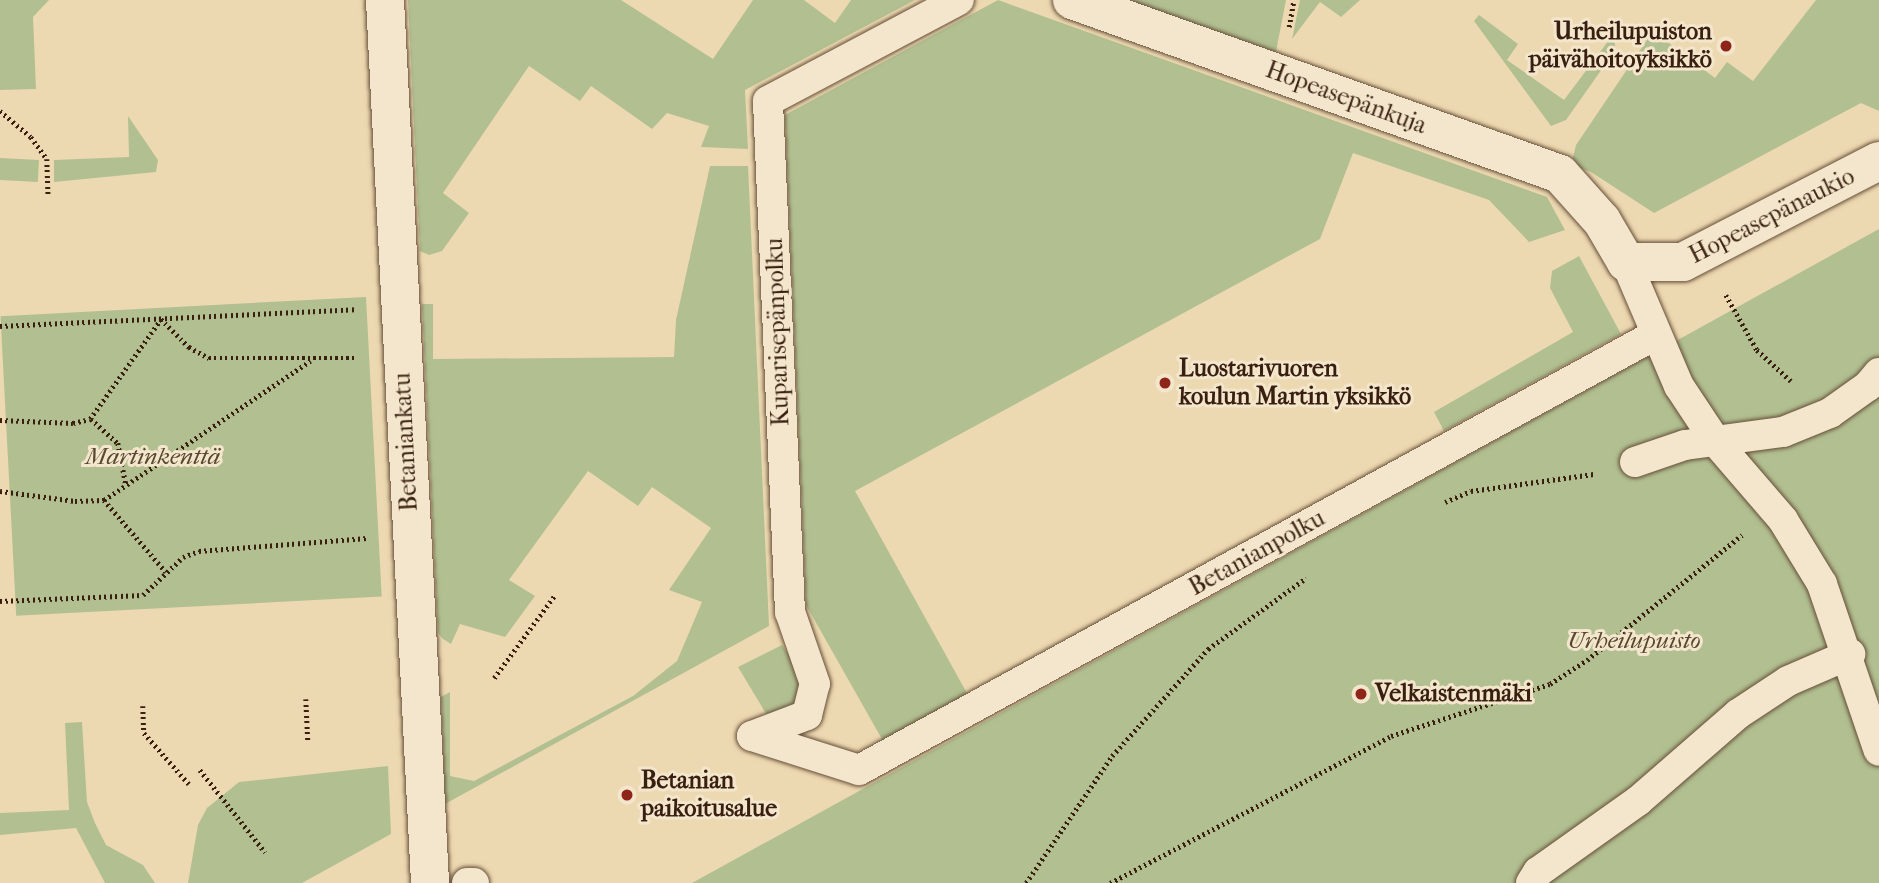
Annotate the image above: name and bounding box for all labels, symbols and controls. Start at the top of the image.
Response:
place label: Urheilupuiston päivähoitoyksikkö [1529,18,1712,74]
marker: Urheilupuiston päivähoitoyksikkö [1718,38,1734,54]
street label: Hopeasepänkuja [1262,56,1430,140]
street label: Hopeasepänaukio [1685,162,1859,270]
street label: Kuparisepänpolku [760,237,796,427]
place label: Luostarivuoren koulun Martin yksikkö [1179,355,1411,411]
street label: Betaniankatu [388,372,424,512]
marker: Luostarivuoren koulun Martin yksikkö [1157,375,1173,391]
park label: Martinkenttä [86,443,220,471]
street label: Betanianpolku [1184,504,1330,602]
park label: Urheilupuisto [1567,627,1701,655]
place label: Velkaistenmäki [1375,680,1532,708]
marker: Velkaistenmäki [1353,686,1369,702]
place label: Betanian paikoitusalue [641,767,777,823]
marker: Betanian paikoitusalue [619,787,635,803]

